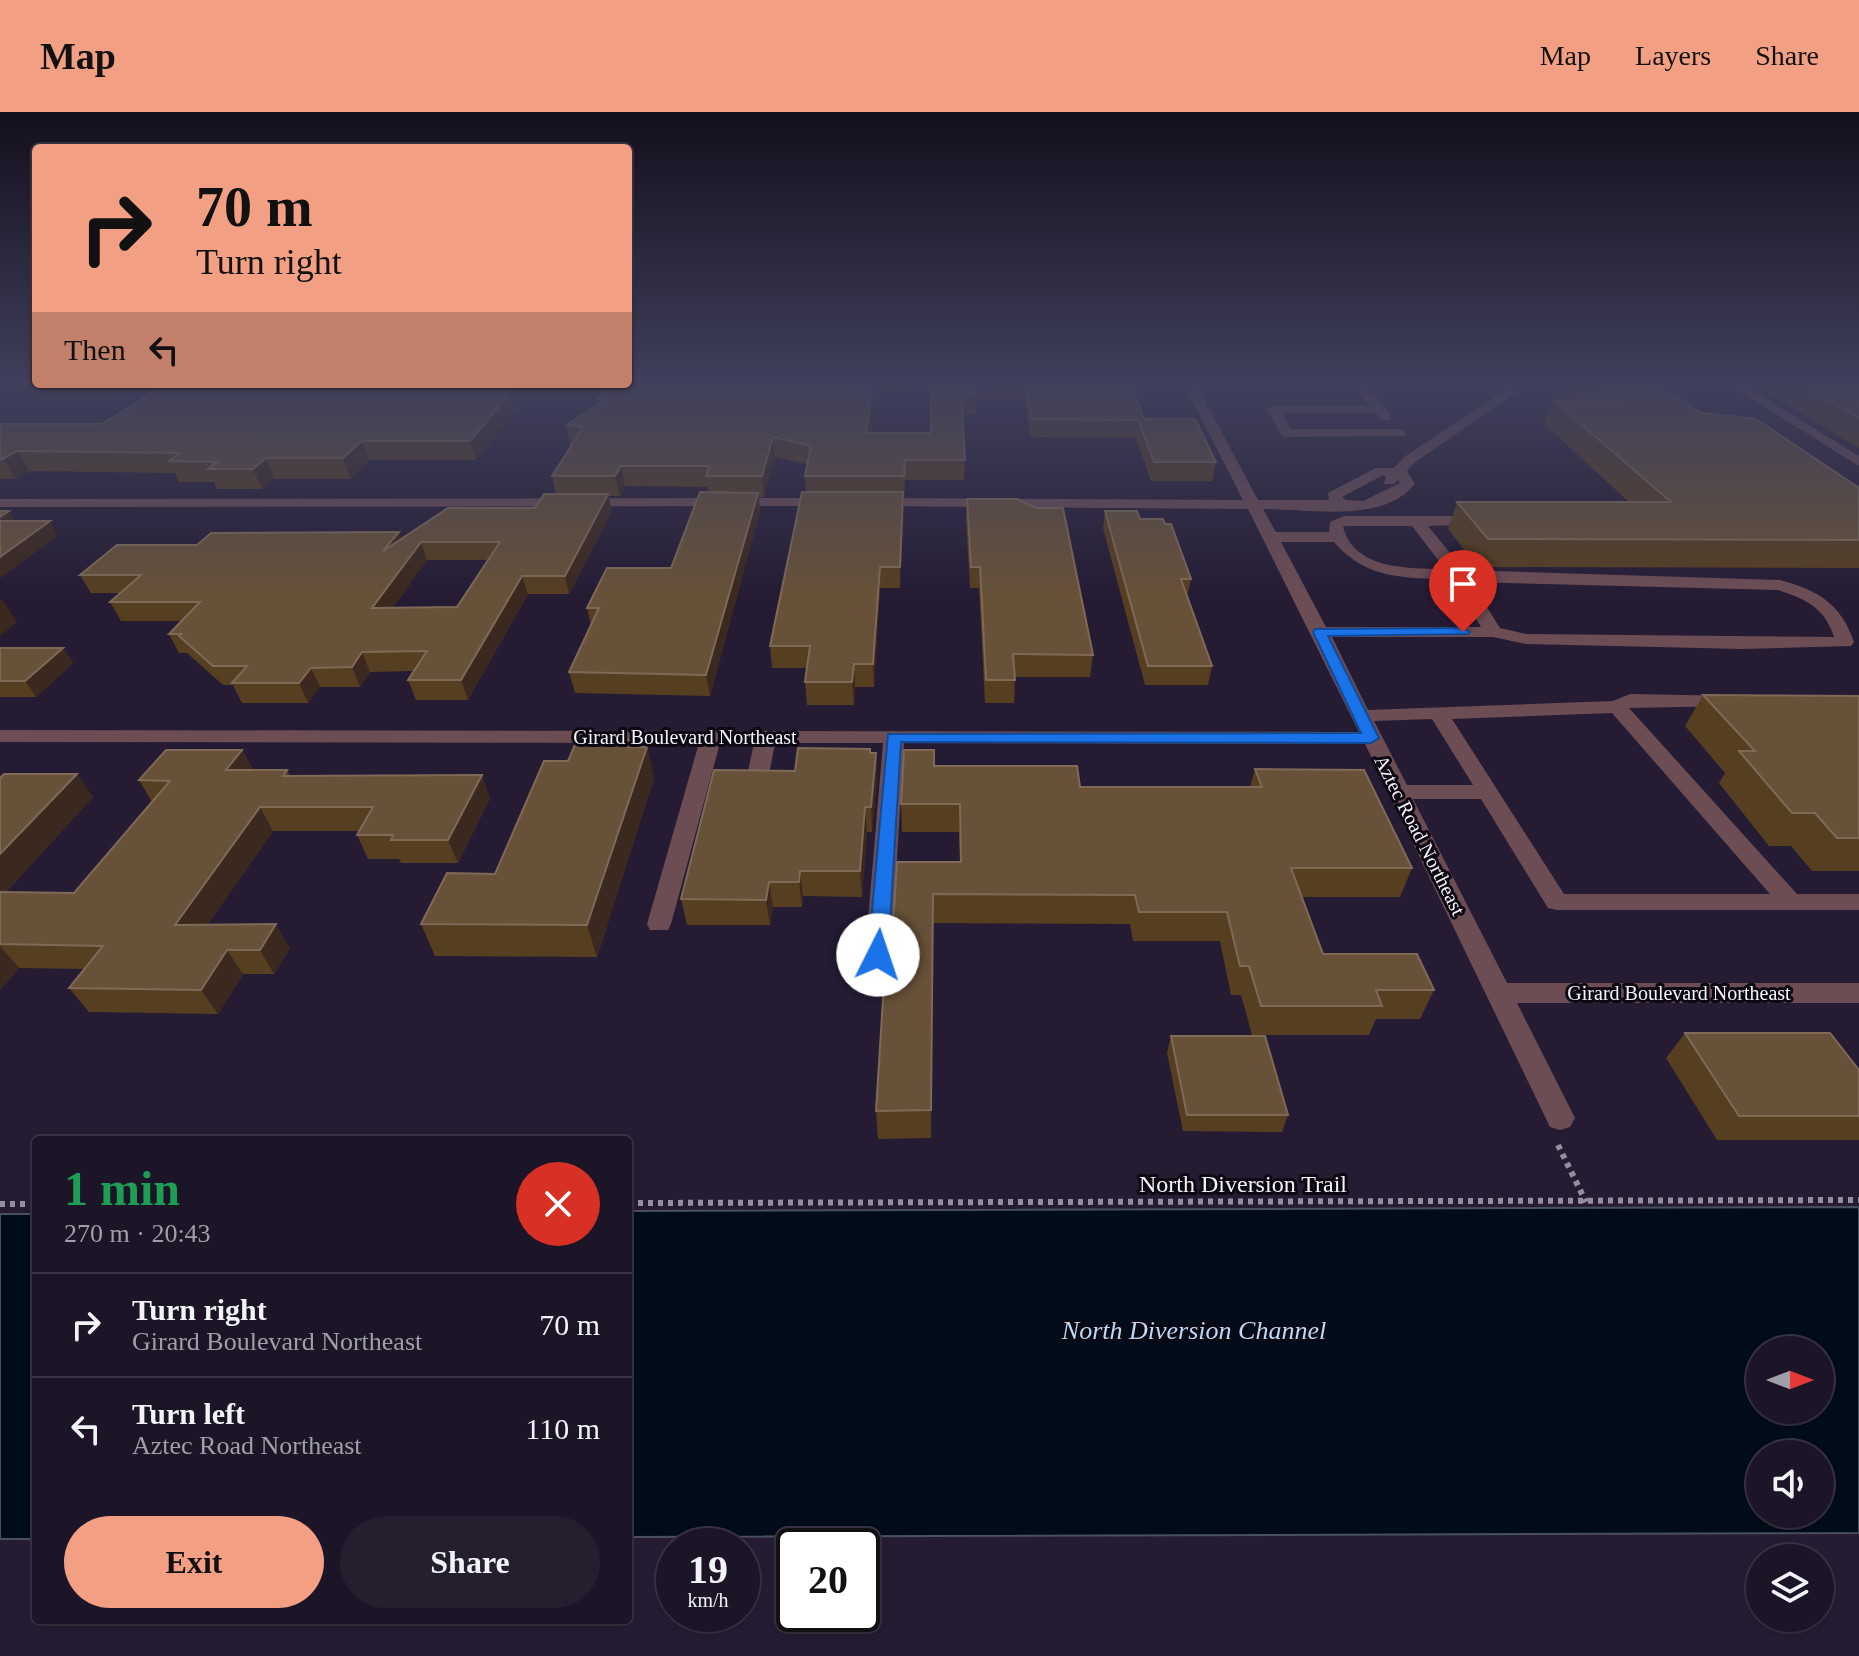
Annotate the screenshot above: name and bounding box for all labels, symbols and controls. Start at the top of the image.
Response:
text: Map [40,35,116,77]
text: Map [1540,40,1591,71]
text: Layers [1635,40,1711,71]
text: Share [1755,40,1819,71]
icon: right [64,176,168,280]
text: 70 m [196,176,313,238]
text: Turn right [196,242,342,282]
icon: left [142,328,186,372]
text: Then [64,333,126,366]
pin [1429,550,1497,632]
icon: arrive [1441,562,1485,606]
street label: Girard Boulevard Northeast [573,726,797,748]
street label: Aztec Road Northeast [1370,751,1470,919]
position arrow [836,913,920,997]
street label: Girard Boulevard Northeast [1567,982,1791,1004]
text: 1 min [64,1162,180,1215]
button: close [516,1162,600,1246]
street label: North Diversion Trail [1139,1171,1347,1197]
text: 270 m · 20:43 [64,1219,211,1248]
text: Turn right [132,1293,267,1326]
icon: right [64,1303,108,1347]
text: 70 m [539,1308,600,1341]
water label: North Diversion Channel [1061,1316,1326,1345]
text: Girard Boulevard Northeast [132,1327,422,1356]
north arrow [1746,1336,1834,1424]
map controls [1746,1336,1834,1632]
text: Turn left [132,1397,245,1430]
icon: left [64,1407,108,1451]
text: 110 m [525,1412,600,1445]
text: Aztec Road Northeast [132,1431,362,1460]
button: sound [1746,1440,1834,1528]
button: Exit [64,1516,324,1608]
button: Share [340,1516,600,1608]
speed limit sign: 20 [776,1528,880,1632]
button: layers [1746,1544,1834,1632]
text: 19 [688,1547,728,1592]
text: km/h [687,1589,729,1611]

